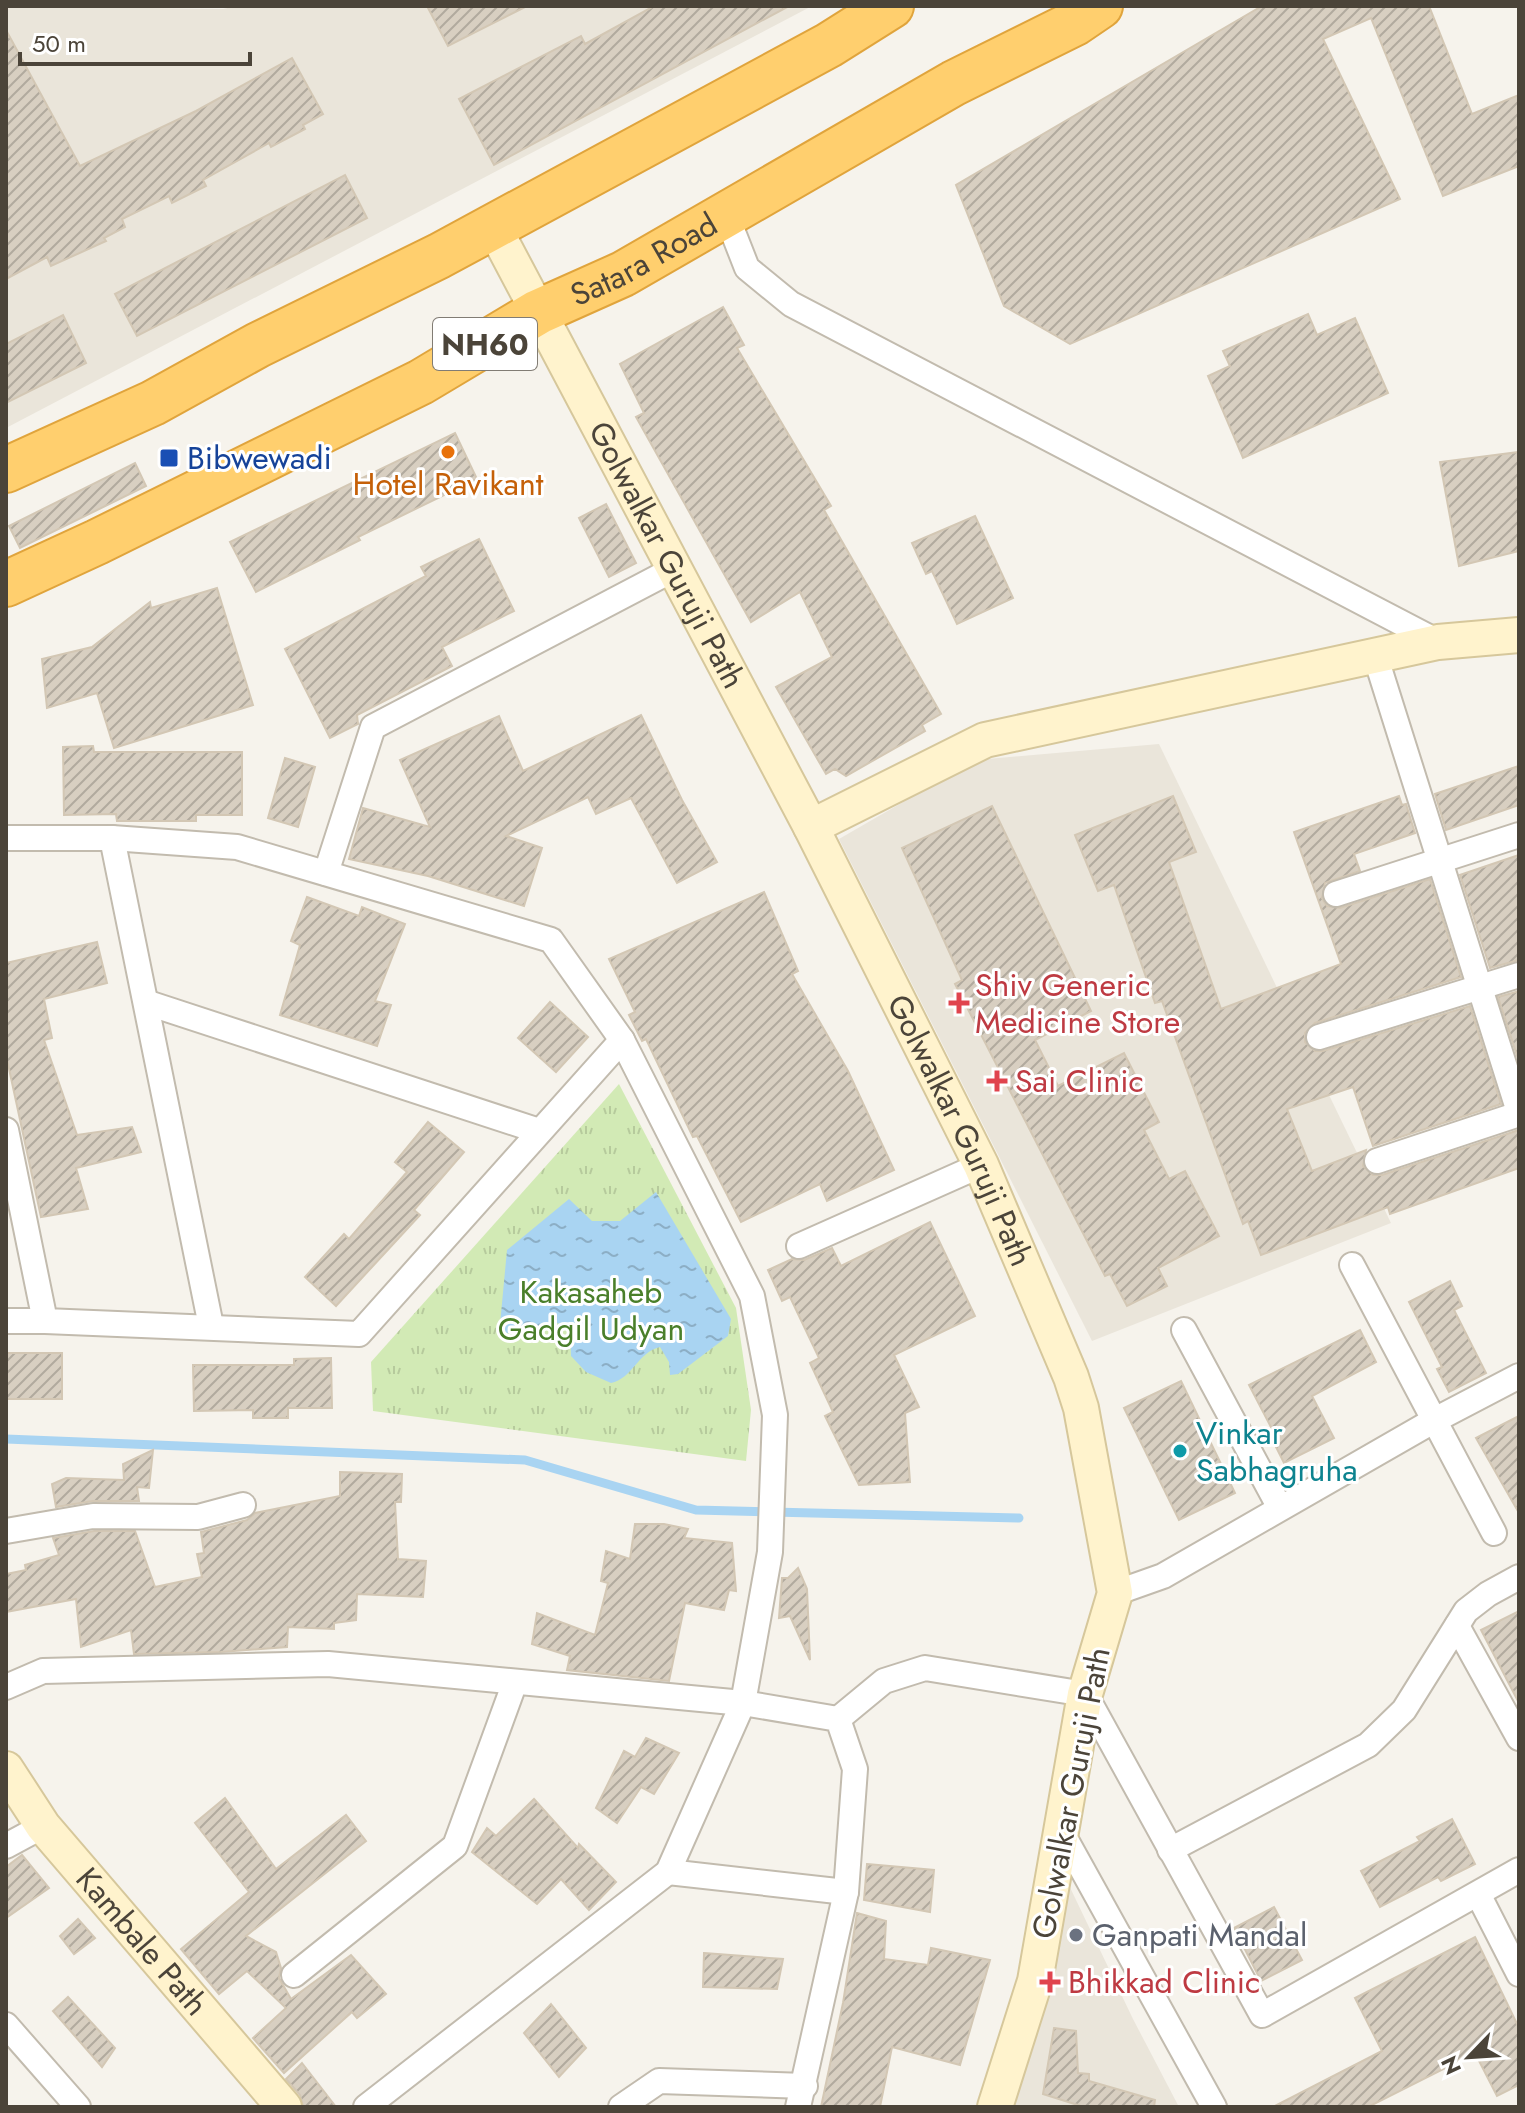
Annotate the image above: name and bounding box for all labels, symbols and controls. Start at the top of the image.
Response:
scale bar [20,16,250,66]
text: 50 m [32,26,86,61]
street label: Satara Road [563,201,726,318]
road number: NH60 [433,318,537,370]
street label: Golwalkar Guruji Path [577,413,757,696]
place label: Bibwewadi [187,435,332,481]
marker: Hotel Ravikant [439,443,457,461]
marker: Bibwewadi [158,447,180,469]
place label: Hotel Ravikant [353,461,544,507]
place label: Shiv Generic Medicine Store [975,962,1180,1045]
street label: Golwalkar Guruji Path [876,986,1044,1273]
marker: Shiv Generic Medicine Store [950,994,968,1012]
place label: Sai Clinic [1015,1058,1144,1104]
marker: Sai Clinic [986,1070,1008,1092]
park label: Kakasaheb Gadgil Udyan [498,1269,684,1352]
place label: Vinkar Sabhagruha [1196,1410,1358,1493]
marker: Vinkar Sabhagruha [1171,1442,1189,1460]
street label: Golwalkar Guruji Path [1020,1643,1122,1943]
street label: Kambale Path [65,1857,219,2025]
place label: Ganpati Mandal [1092,1912,1307,1958]
marker: Ganpati Mandal [1067,1926,1085,1944]
place label: Bhikkad Clinic [1068,1959,1260,2005]
marker: Bhikkad Clinic [1039,1971,1061,1993]
north arrow [1429,2017,1509,2097]
text: N [1433,2051,1469,2080]

